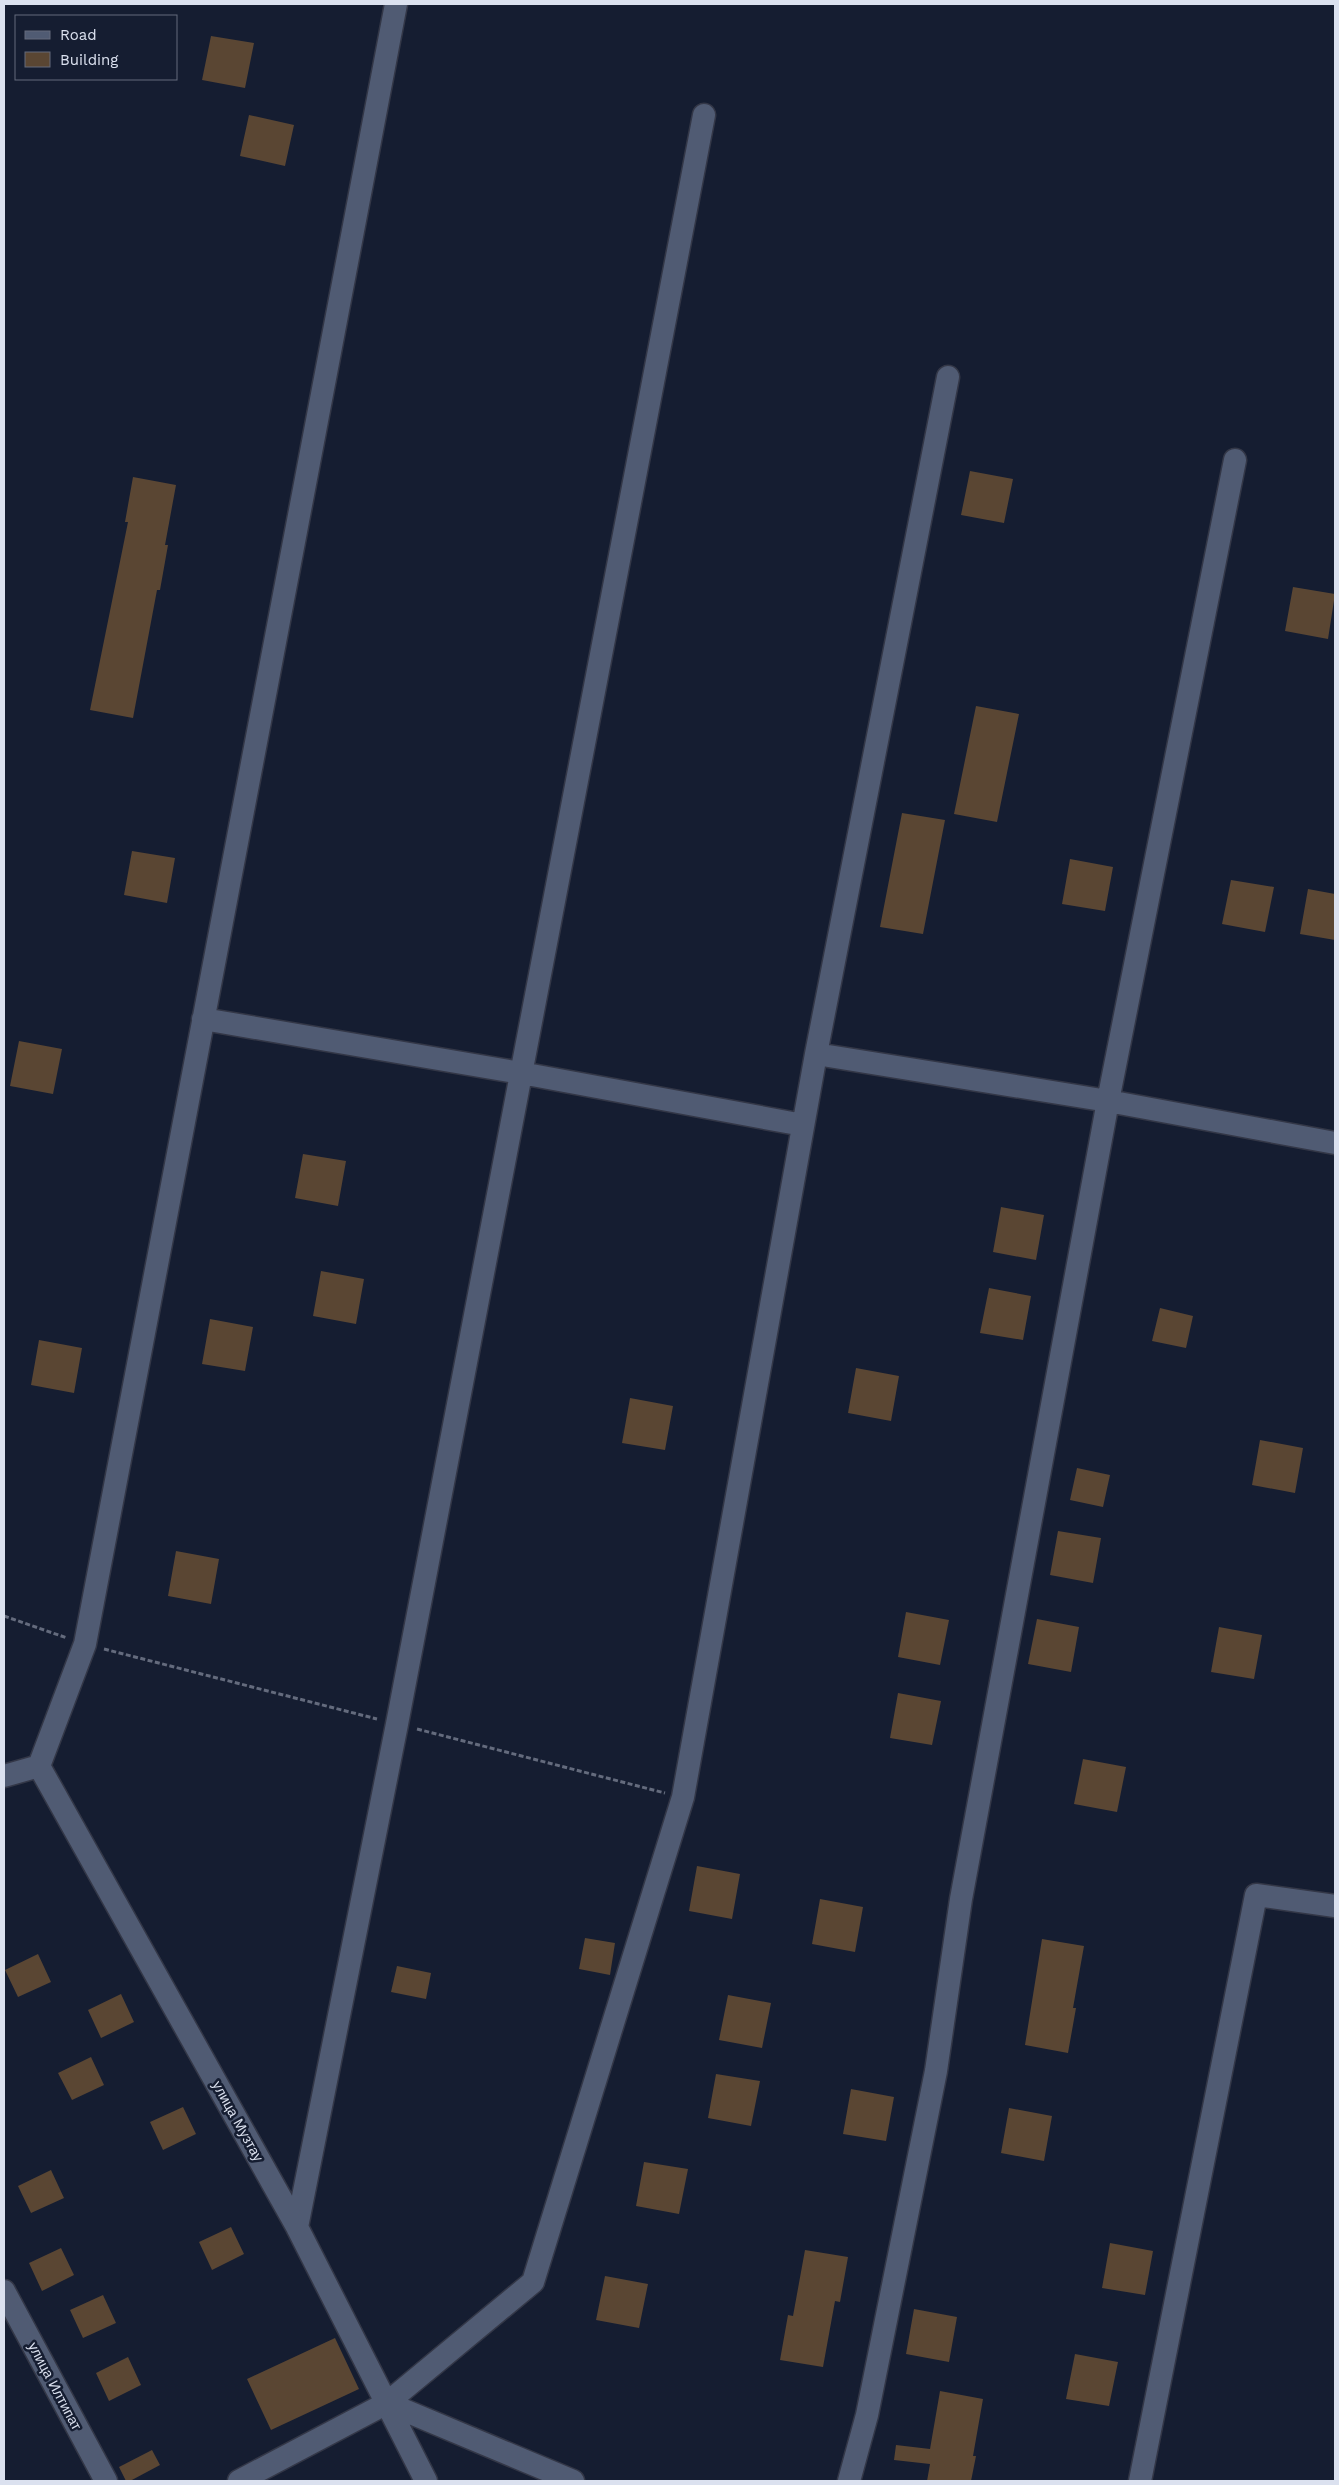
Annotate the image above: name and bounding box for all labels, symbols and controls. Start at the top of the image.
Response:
legend [15,15,178,80]
text: Road [60,26,97,44]
text: Building [60,51,118,69]
street label: улица Музтау [209,2078,267,2164]
street label: улица Илтипат [25,2339,85,2433]

